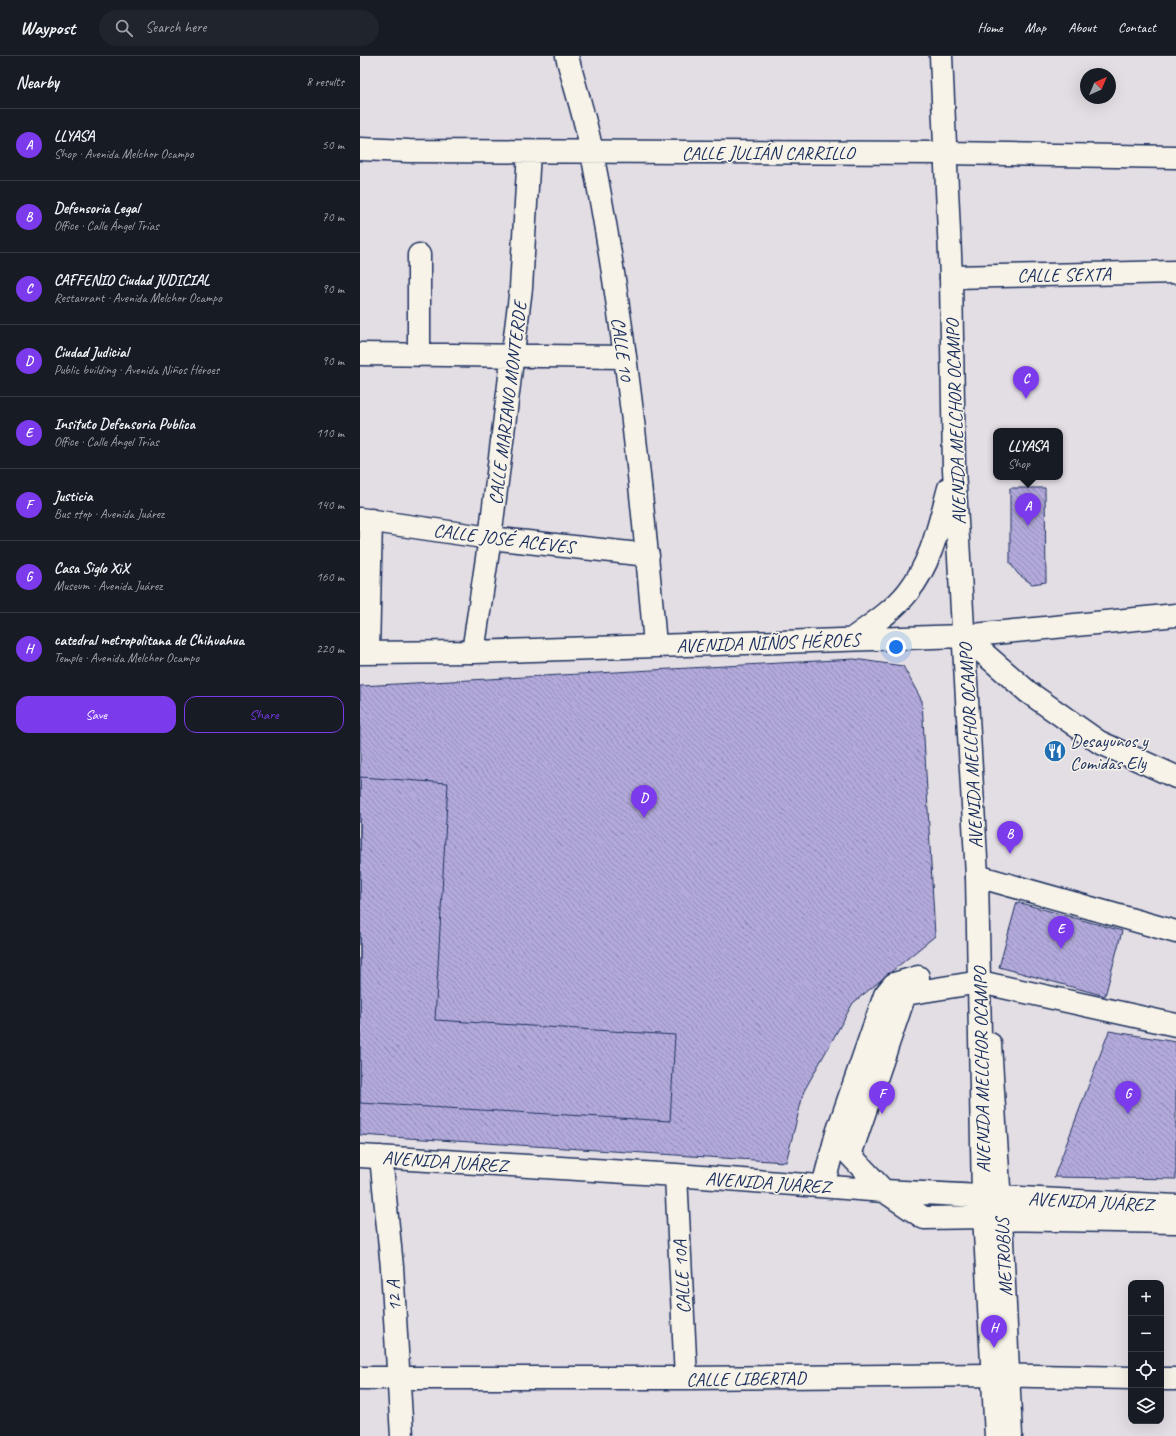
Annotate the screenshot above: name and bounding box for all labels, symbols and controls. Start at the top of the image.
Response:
search box [99,10,379,46]
text: Waypost [20,16,75,40]
icon: search [113,17,135,39]
text: Search here [145,18,206,37]
text: Home [977,19,1003,36]
text: Map [1025,19,1046,36]
text: About [1068,19,1096,36]
text: Contact [1118,19,1156,36]
north arrow [1080,68,1116,104]
text: Nearby [16,72,59,93]
text: 8 results [306,74,344,90]
text: LLYASA [54,127,94,146]
text: A [26,137,32,153]
text: 50 m [322,137,344,153]
street label: CALLE JULIÁN CARRILLO [682,141,857,165]
text: Shop · Avenida Melchor Ocampo [54,146,194,162]
text: Defensoria Legal [54,199,139,218]
text: B [26,209,32,225]
text: 70 m [322,209,344,225]
text: Office · Calle Ángel Trías [54,218,159,234]
street label: CALLE SEXTA [1017,262,1113,288]
text: CAFFENIO Ciudad JUDICIAL [54,271,209,290]
text: C [26,281,32,297]
text: 90 m [322,281,344,297]
text: Restaurant · Avenida Melchor Ocampo [54,290,222,306]
street label: CALLE MARIANO MONTERDE [484,297,533,506]
street label: CALLE 10 [606,316,639,384]
street label: AVENIDA MELCHOR OCAMPO [940,316,972,525]
text: Ciudad Judicial [54,343,128,362]
text: D [25,353,33,369]
text: 90 m [322,353,344,369]
text: Public building · Avenida Niños Héroes [54,362,219,378]
pin: C [1013,366,1039,399]
text: Insituto Defensoria Publica [54,415,195,434]
text: E [26,425,32,441]
text: 110 m [316,425,344,441]
popup [993,428,1063,480]
text: Office · Calle Ángel Trías [54,434,159,450]
text: LLYASA [1008,437,1048,456]
text: Shop [1008,456,1030,472]
text: Justicia [54,487,93,506]
pin: A [1015,493,1041,526]
text: F [26,497,32,513]
text: 140 m [316,497,344,513]
text: Bus stop · Avenida Juárez [54,506,164,522]
street label: CALLE JOSÉ ACEVES [432,518,578,560]
text: Casa Siglo XiX [54,559,129,578]
text: G [26,569,32,585]
text: 160 m [316,569,344,585]
text: Museum · Avenida Juárez [54,578,162,594]
street label: AVENIDA NIÑOS HÉROES [676,628,863,658]
text: catedral metropolitana de Chihuahua [54,631,244,650]
your location [886,637,906,657]
street label: AVENIDA MELCHOR OCAMPO [954,640,988,849]
text: H [25,641,33,657]
text: 220 m [316,641,344,657]
text: Temple · Avenida Melchor Ocampo [54,650,199,666]
button: Save [16,696,176,733]
button: Share [184,696,344,733]
place label: Desayunos y Comidas Ely [1070,729,1149,775]
restaurant icon: Desayunos y Comidas Ely [1042,738,1068,764]
pin: D [631,785,657,818]
pin: B [997,821,1023,854]
pin: E [1048,916,1074,949]
street label: AVENIDA MELCHOR OCAMPO [968,964,996,1173]
pin: F [869,1081,895,1114]
pin: G [1115,1081,1141,1114]
street label: AVENIDA JUÁREZ [382,1146,511,1179]
street label: AVENIDA JUÁREZ [705,1167,834,1200]
street label: AVENIDA JUÁREZ [1028,1187,1157,1217]
street label: METROBUS [990,1214,1018,1297]
street label: CALLE 10A [668,1238,696,1314]
street label: 12 A [381,1278,407,1312]
map controls [1128,1280,1164,1424]
button: + [1128,1280,1164,1316]
pin: H [981,1315,1007,1348]
button: − [1128,1316,1164,1352]
button: locate [1128,1352,1164,1388]
street label: CALLE LIBERTAD [686,1366,808,1392]
button: layers [1128,1388,1164,1424]

